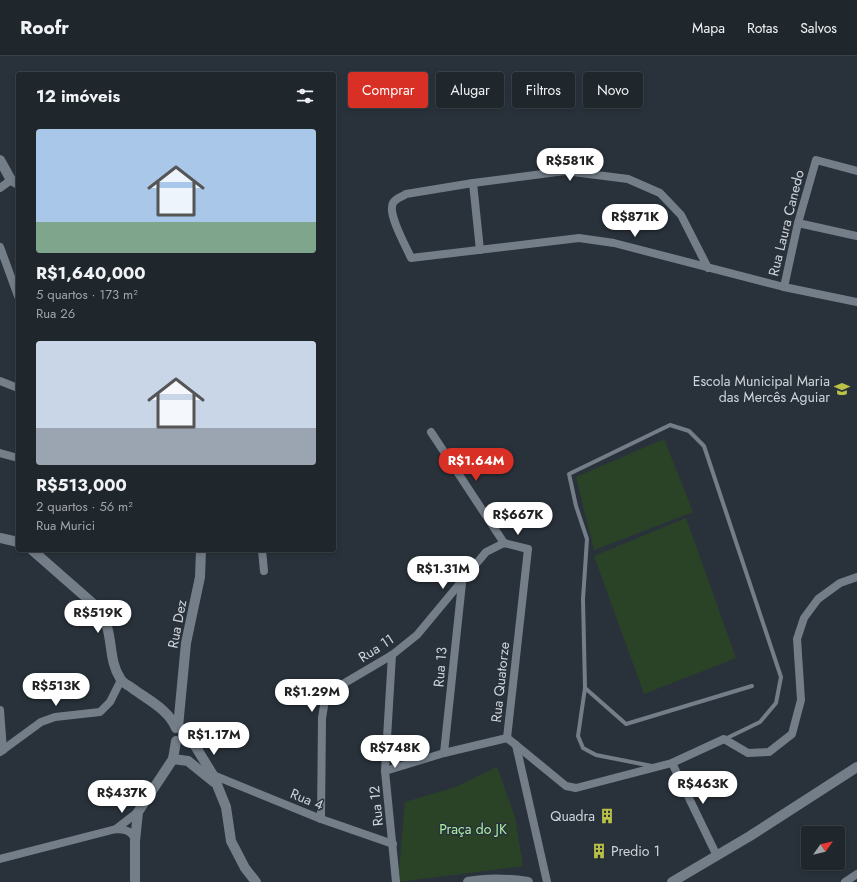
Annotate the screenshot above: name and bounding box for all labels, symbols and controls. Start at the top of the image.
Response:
text: Roofr [20,14,69,41]
text: Mapa [692,18,725,38]
text: Rotas [747,18,778,38]
text: Salvos [800,18,837,38]
chip: Comprar [348,72,428,108]
chip: Alugar [436,72,504,108]
chip: Filtros [512,72,575,108]
chip: Novo [583,72,643,108]
text: 12 imóveis [36,84,120,108]
icon: filters [294,85,316,107]
pin: R$581K [537,148,603,182]
text: R$581K [546,151,594,170]
icon: home [140,155,212,227]
street label: Rua Laura Canedo [763,167,809,278]
pin: R$871K [602,204,668,238]
text: R$871K [611,207,659,226]
text: R$1,640,000 [36,261,146,285]
text: 5 quartos · 173 m² [36,285,138,304]
text: Rua 26 [36,304,75,323]
icon: home [140,367,212,439]
place label: Escola Municipal Maria das Mercês Aguiar [693,371,830,407]
school or university icon: Escola Municipal Maria das Mercês Aguiar [833,380,851,398]
pin: R$1.64M [439,448,513,482]
text: R$1.64M [448,451,504,470]
text: R$513,000 [36,473,127,497]
text: 2 quartos · 56 m² [36,497,133,516]
pin: R$667K [485,502,551,536]
text: R$667K [493,505,543,524]
text: Rua Murici [36,516,95,535]
pin: R$1.31M [406,556,480,590]
text: R$1.31M [416,559,470,578]
street label: Rua Dez [162,597,192,650]
pin: R$519K [65,600,131,634]
text: R$519K [73,603,123,622]
street label: Rua 11 [354,629,398,667]
street label: Rua Quatorze [486,641,514,723]
street label: Rua 13 [428,646,452,688]
pin: R$513K [23,673,89,707]
text: R$513K [32,676,80,695]
pin: R$1.29M [275,679,349,713]
text: R$1.29M [284,682,340,701]
pin: R$1.17M [177,722,251,756]
text: R$1.17M [187,725,241,744]
pin: R$748K [362,735,428,769]
text: R$748K [370,738,420,757]
pin: R$463K [670,771,736,805]
text: R$463K [677,774,729,793]
pin: R$437K [89,780,155,814]
text: R$437K [97,783,147,802]
street label: Rua 4 [287,783,327,815]
street label: Rua 12 [364,785,388,827]
place label: Quadra [550,806,595,826]
building icon: Quadra [598,807,616,825]
park label: Praça do JK [439,819,507,839]
north arrow [801,826,845,870]
map controls [801,826,845,870]
place label: Predio 1 [611,841,660,861]
building icon: Predio 1 [590,842,608,860]

